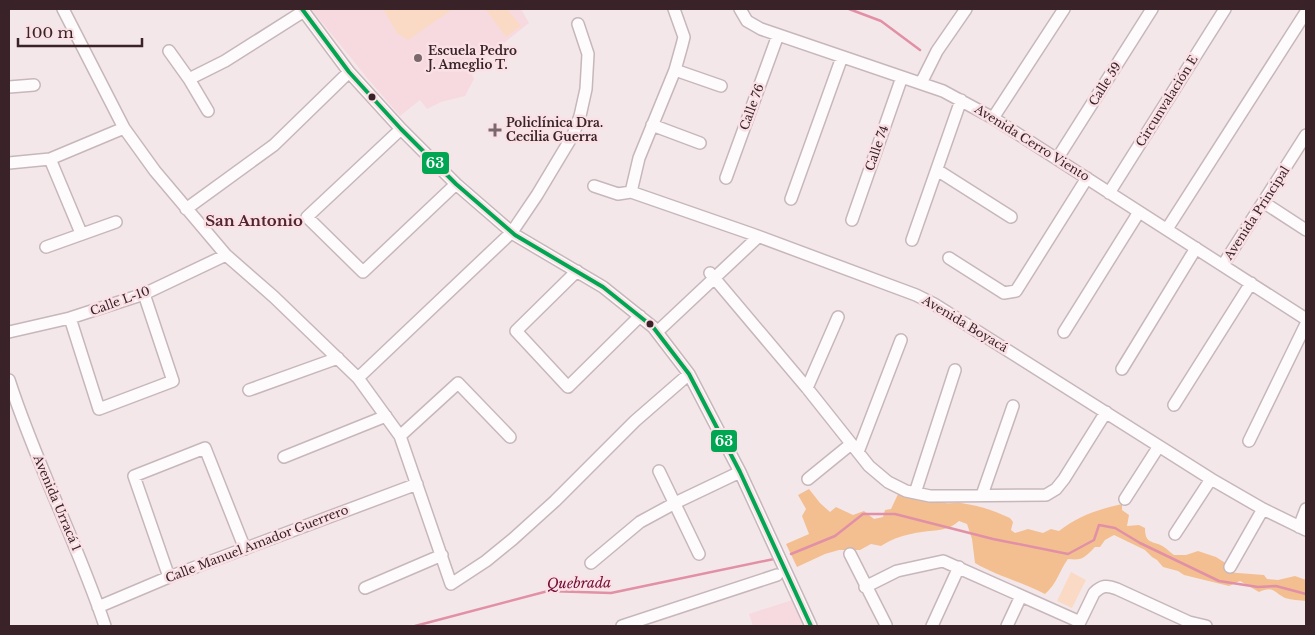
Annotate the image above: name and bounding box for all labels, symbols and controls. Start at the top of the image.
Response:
scale bar [18,15,141,47]
text: 100 m [25,23,74,42]
place label: Escuela Pedro J. Ameglio T. [425,43,517,72]
marker: Escuela Pedro J. Ameglio T. [412,52,424,64]
street label: Circunvalación E [1132,52,1201,149]
street label: Calle 59 [1085,59,1124,108]
street label: Calle 76 [736,81,767,132]
unlabelled marker [367,92,377,102]
street label: Avenida Cerro Viento [971,101,1093,184]
place label: Policlínica Dra. Cecilia Guerra [506,115,603,144]
marker: Policlínica Dra. Cecilia Guerra [488,123,502,137]
street label: Calle 74 [862,123,891,173]
line badge: 63 [421,151,450,175]
text: 63 [426,154,444,172]
street label: Avenida Principal [1220,163,1292,263]
district label: San Antonio [205,211,303,230]
street label: Calle L-10 [88,283,152,318]
street label: Avenida Boyacá [919,292,1011,355]
unlabelled marker [645,319,655,329]
line badge: 63 [710,429,738,453]
text: 63 [715,432,733,450]
street label: Avenida Urracá 1 [30,452,84,553]
street label: Calle Manuel Amador Guerrero [163,502,351,585]
water label: Quebrada [547,573,611,593]

